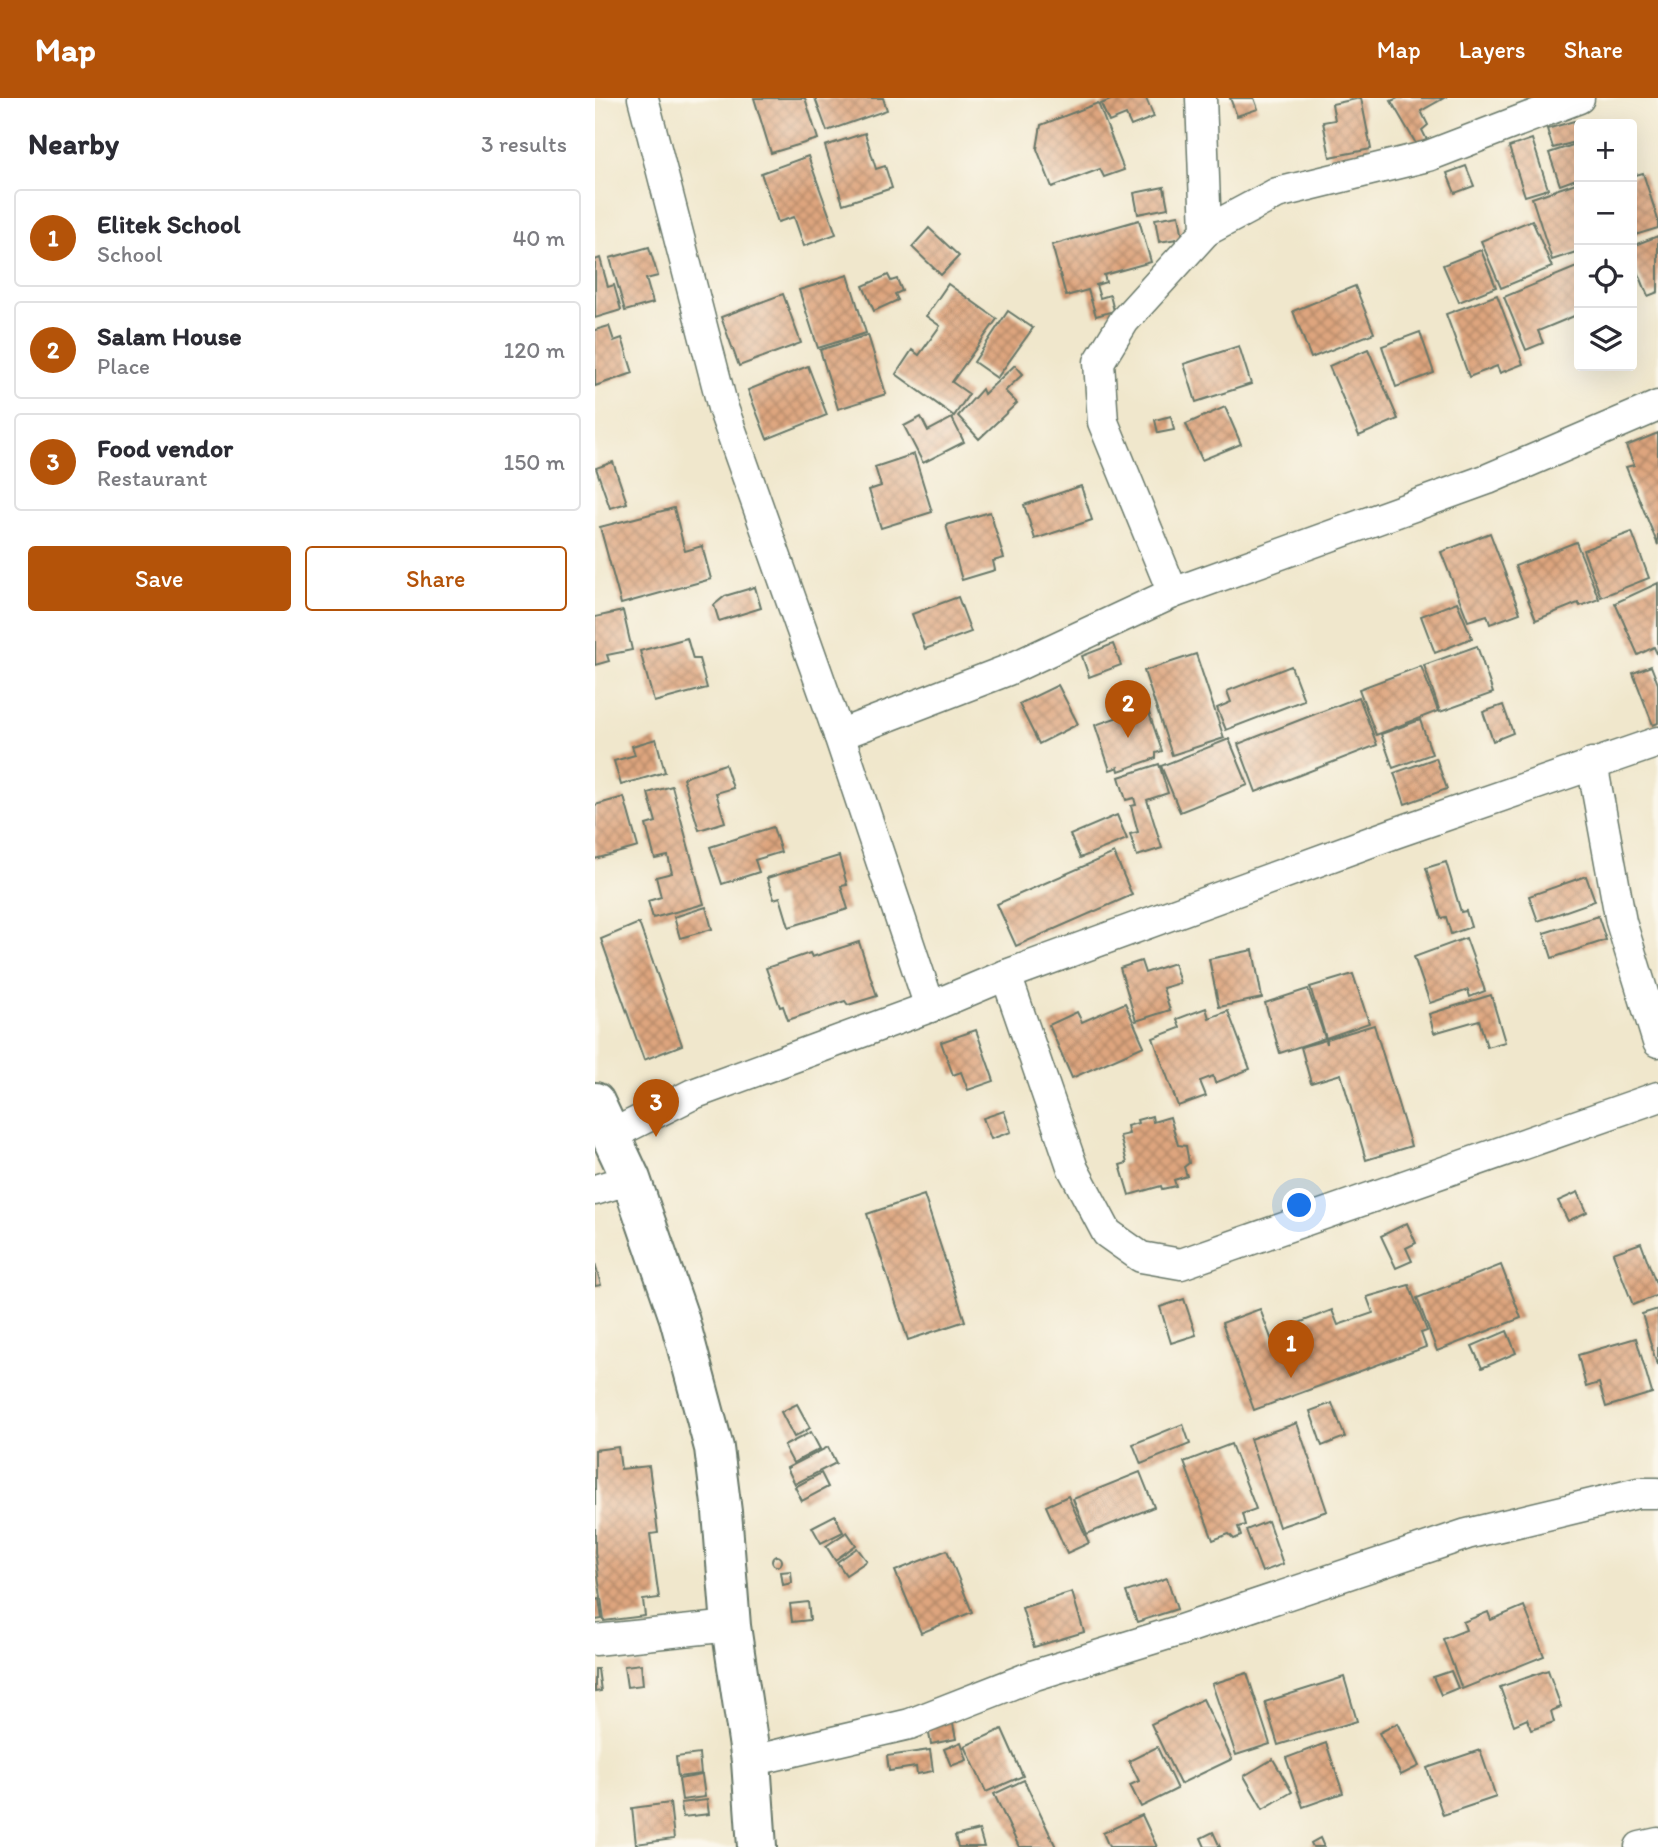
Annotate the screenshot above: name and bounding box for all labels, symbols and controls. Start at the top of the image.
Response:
text: Map [35,30,96,69]
text: Map [1377,35,1421,64]
text: Layers [1459,35,1526,64]
text: Share [1564,35,1623,64]
map controls [1574,119,1637,371]
button: + [1574,119,1637,182]
text: Nearby [28,125,119,162]
text: 3 results [481,130,567,158]
button: − [1574,182,1637,245]
text: Elitek School [97,208,241,240]
text: 1 [48,224,58,252]
text: 40 m [512,224,565,252]
text: School [97,240,162,268]
button: locate [1574,245,1637,308]
button: layers [1574,308,1637,371]
text: Salam House [97,320,242,352]
text: 2 [47,336,59,364]
text: 120 m [504,336,565,364]
text: Place [97,352,150,380]
text: Food vendor [97,432,233,464]
text: 3 [47,448,59,476]
text: 150 m [504,448,565,476]
text: Restaurant [97,464,207,492]
button: Save [28,546,291,611]
button: Share [305,546,567,611]
pin: 2 [1105,680,1151,738]
pin: 3 [633,1079,679,1137]
your location [1282,1188,1316,1222]
pin: 1 [1268,1320,1314,1378]

